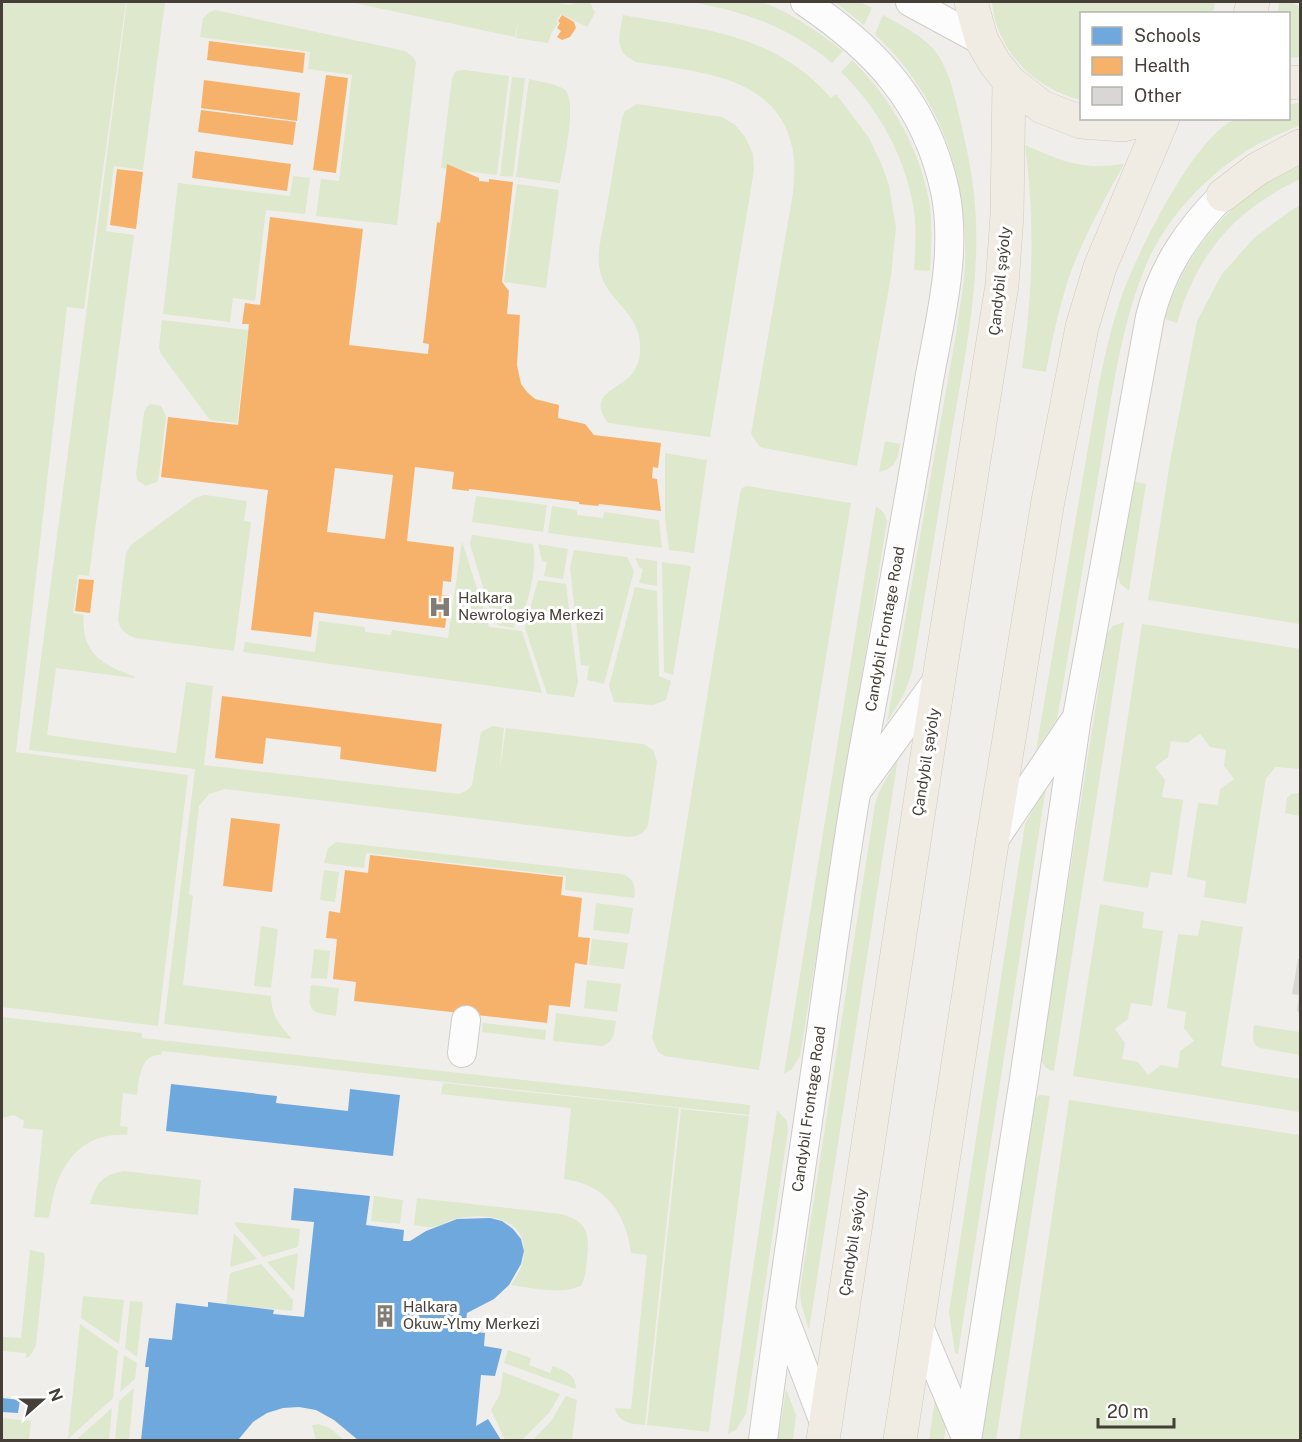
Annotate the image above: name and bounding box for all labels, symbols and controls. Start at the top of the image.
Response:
legend [1080,12,1290,120]
text: Schools [1134,25,1201,46]
text: Health [1134,55,1190,76]
text: Other [1134,85,1182,106]
street label: Çandybil şaýoly [985,226,1014,336]
street label: Candybil Frontage Road [862,545,907,713]
place label: Halkara Newrologiya Merkezi [458,589,604,623]
hospital icon: Halkara Newrologiya Merkezi [427,594,453,620]
street label: Çandybil şaýoly [909,707,942,817]
street label: Candybil Frontage Road [788,1025,829,1193]
street label: Çandybil şaýoly [836,1187,869,1297]
place label: Halkara Okuw-Ylmy Merkezi [403,1298,540,1332]
building icon: Halkara Okuw-Ylmy Merkezi [372,1303,398,1329]
north arrow [12,1370,72,1430]
text: N [44,1386,67,1404]
scale bar [1098,1391,1174,1429]
text: 20 m [1107,1401,1149,1422]

